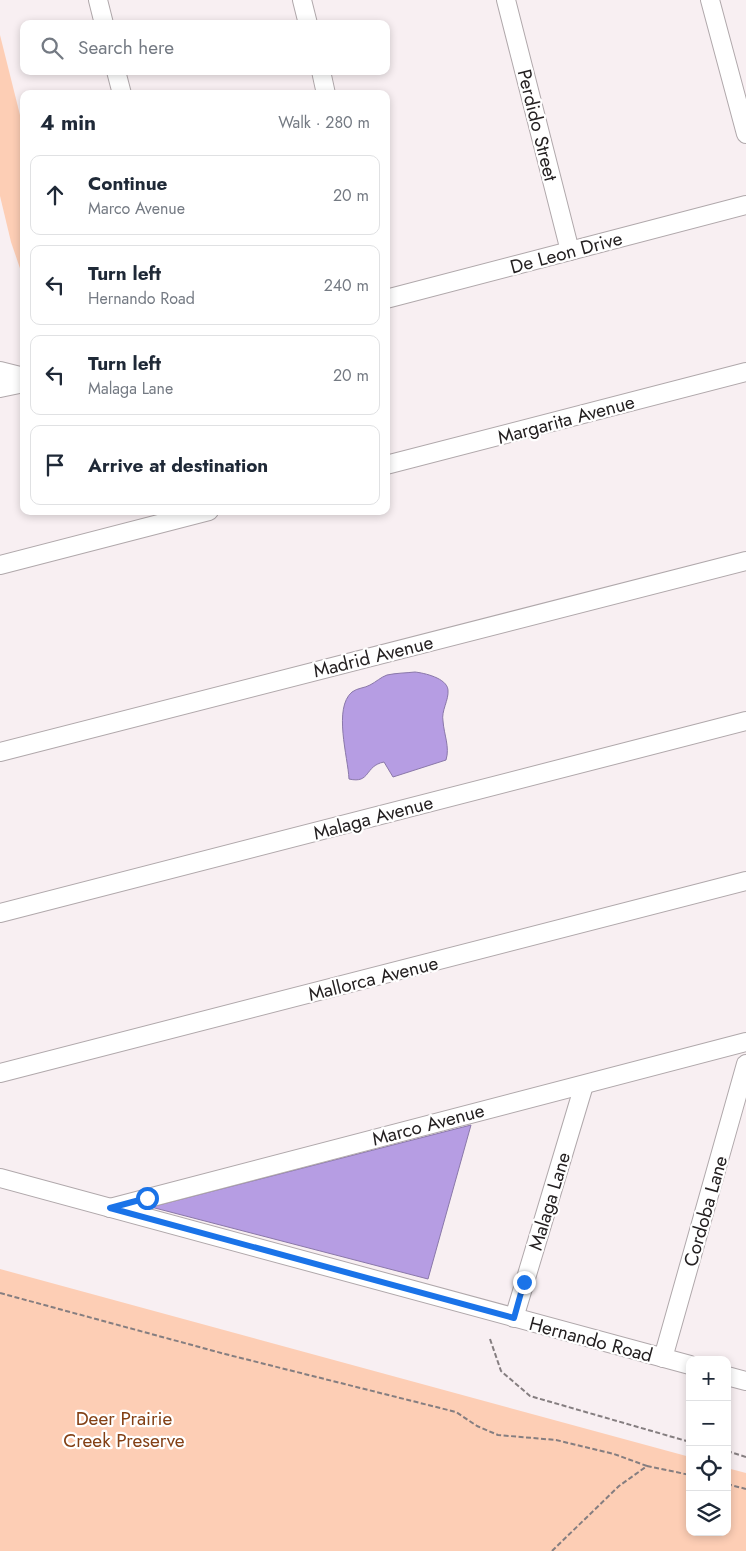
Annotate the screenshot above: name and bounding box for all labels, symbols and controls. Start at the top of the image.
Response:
search box [20,20,390,75]
icon: search [38,34,66,62]
text: Search here [78,34,174,61]
street label: Perdido Street [511,66,565,184]
text: 4 min [40,108,96,138]
text: Walk · 280 m [278,111,370,134]
text: Continue [88,170,167,197]
icon: ahead [41,181,69,209]
text: 20 m [333,184,369,207]
text: Marco Avenue [88,197,185,220]
street label: De Leon Drive [507,225,625,280]
text: Turn left [88,260,161,287]
icon: left [41,271,69,299]
text: 240 m [324,274,369,297]
text: Hernando Road [88,287,195,310]
text: Turn left [88,350,161,377]
icon: left [41,361,69,389]
text: 20 m [333,364,369,387]
text: Malaga Lane [88,377,173,400]
street label: Margarita Avenue [495,388,638,451]
icon: arrive [41,451,69,479]
text: Arrive at destination [88,452,268,479]
street label: Madrid Avenue [310,629,436,684]
street label: Malaga Avenue [310,788,436,846]
street label: Mallorca Avenue [305,949,441,1008]
street label: Marco Avenue [369,1096,487,1152]
street label: Malaga Lane [522,1149,577,1253]
street label: Cordoba Lane [677,1152,734,1270]
route start [136,1187,159,1210]
route end [513,1271,536,1294]
street label: Hernando Road [526,1310,656,1369]
map controls [686,1356,731,1536]
button: + [686,1356,731,1401]
button: − [686,1401,731,1446]
park label: Deer Prairie Creek Preserve [63,1405,185,1454]
button: locate [686,1446,731,1491]
button: layers [686,1491,731,1536]

